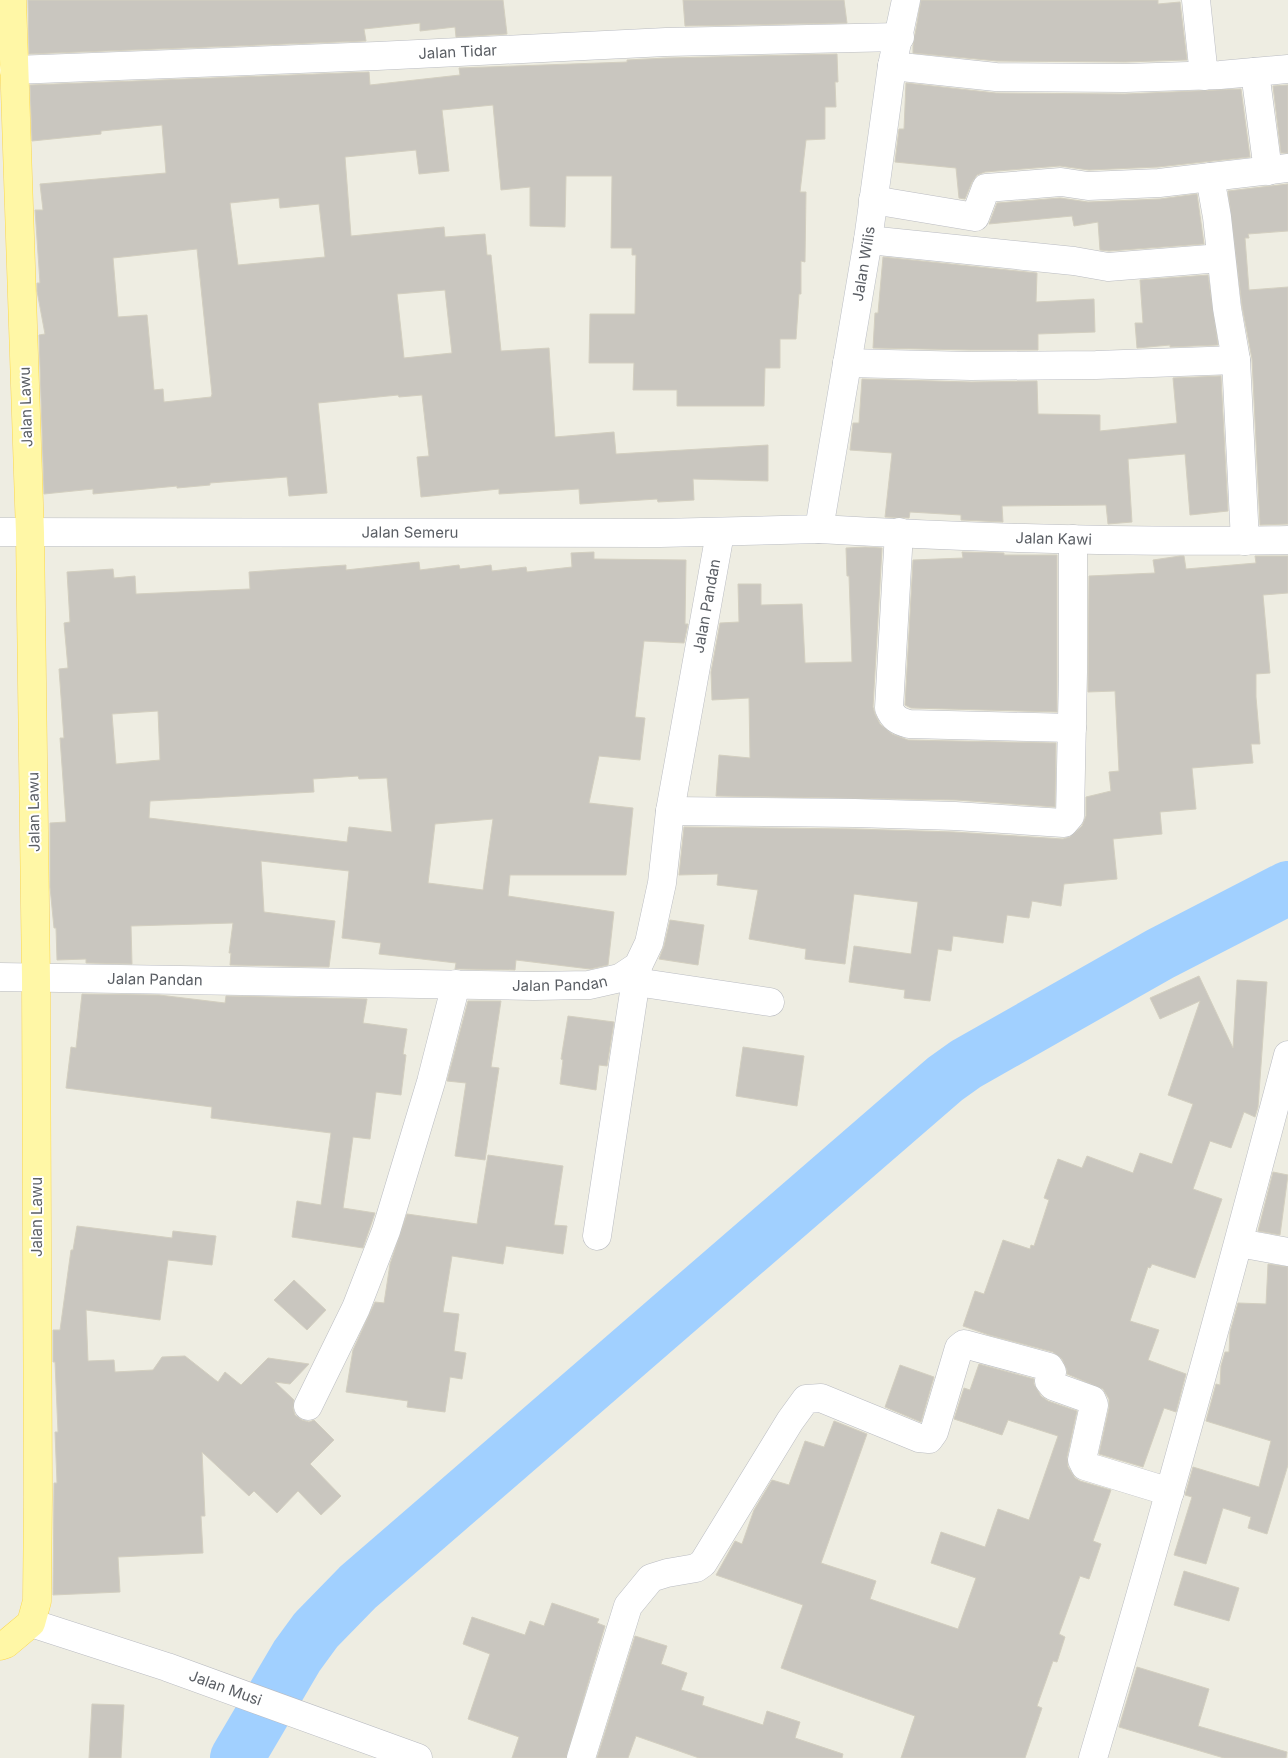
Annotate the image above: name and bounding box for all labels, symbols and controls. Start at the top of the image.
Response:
street label: Jalan Tidar [418,40,498,63]
street label: Jalan Wilis [848,225,879,303]
street label: Jalan Lawu [15,367,36,447]
street label: Jalan Semeru [362,523,458,542]
street label: Jalan Kawi [1015,528,1092,549]
street label: Jalan Pandan [689,557,724,655]
street label: Jalan Lawu [23,772,44,852]
street label: Jalan Pandan [107,969,203,989]
street label: Jalan Pandan [512,971,609,995]
street label: Jalan Lawu [27,1177,46,1257]
street label: Jalan Musi [186,1666,265,1710]

